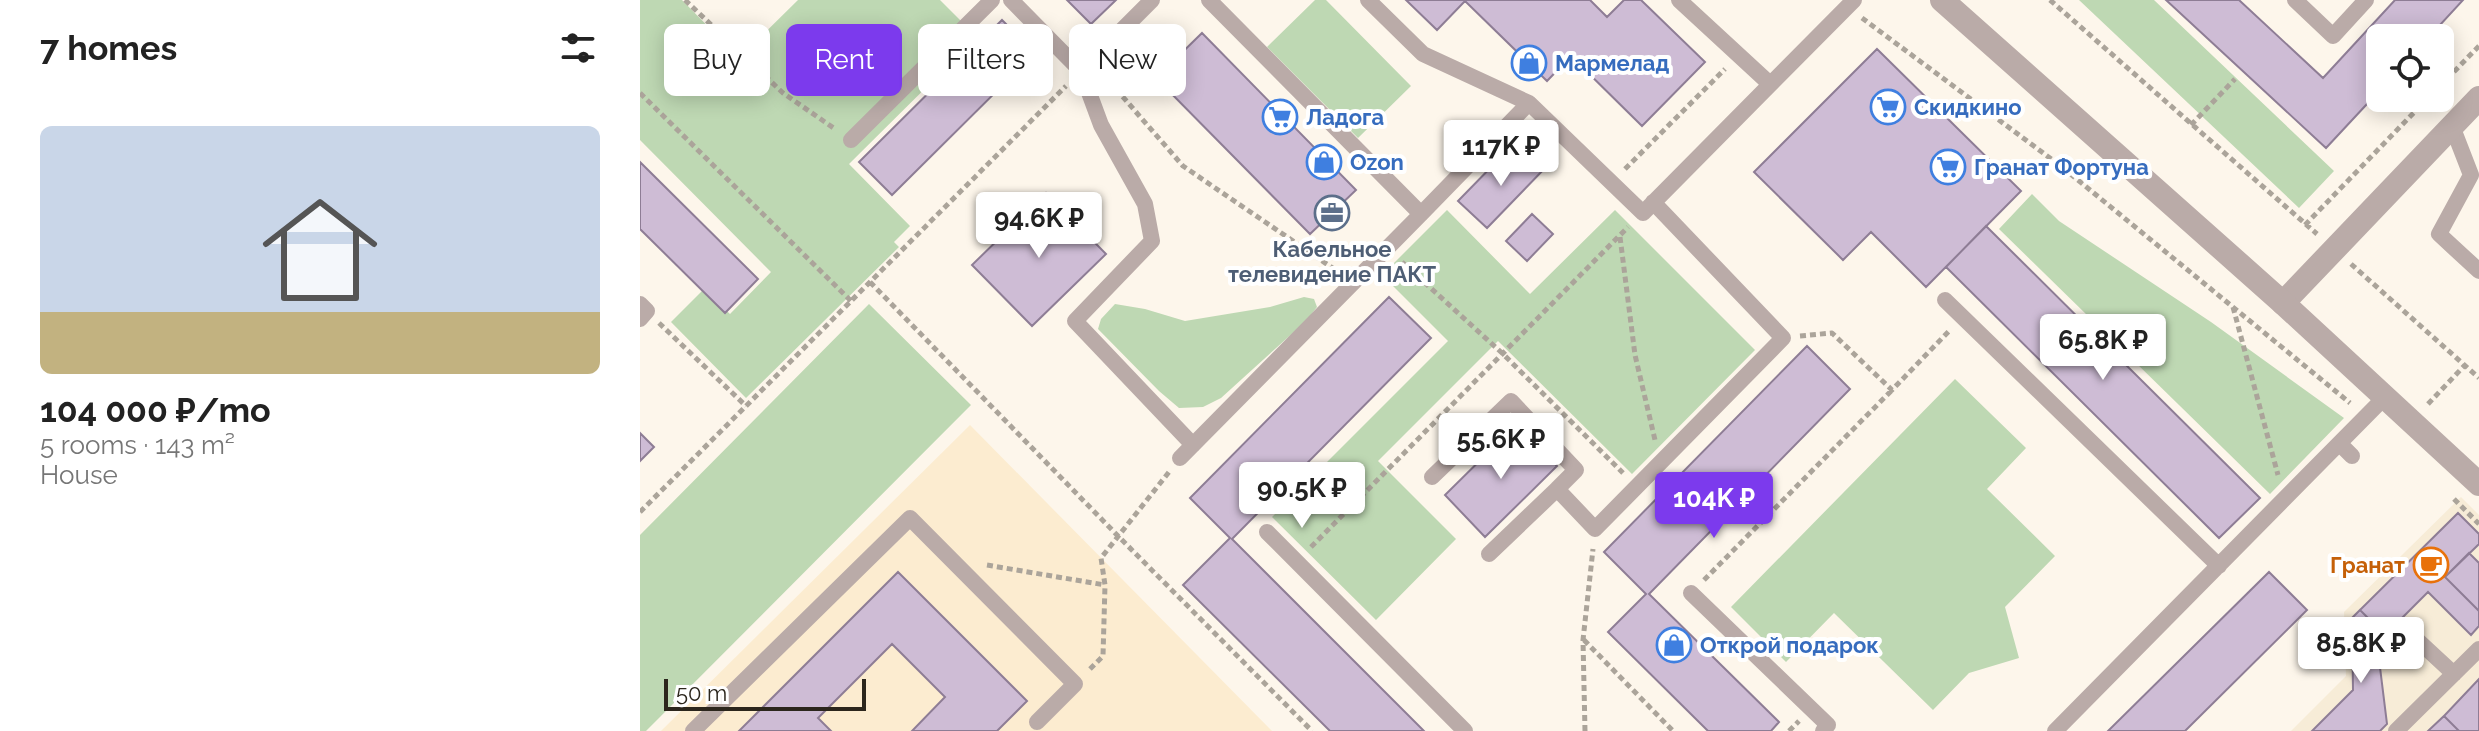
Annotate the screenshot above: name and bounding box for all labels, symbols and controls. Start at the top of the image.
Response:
chip: Buy [664,24,770,96]
chip: Rent [786,24,902,96]
chip: Filters [918,24,1053,96]
chip: New [1069,24,1186,96]
map controls [2366,24,2454,112]
button: locate [2366,24,2454,112]
icon: filters [556,26,600,70]
text: 7 homes [40,28,177,68]
shop icon: Мармелад [1510,44,1548,82]
place label: Мармелад [1555,50,1669,76]
supermarket icon: Скидкино [1869,88,1907,126]
place label: Скидкино [1914,94,2022,120]
supermarket icon: Ладога [1261,98,1299,136]
place label: Ладога [1306,104,1384,130]
pin: 117K ₽ [1436,120,1566,188]
text: 117K ₽ [1462,131,1540,161]
shop icon: Ozon [1305,143,1343,181]
supermarket icon: Гранат Фортуна [1929,148,1967,186]
place label: Ozon [1350,149,1404,175]
place label: Гранат Фортуна [1974,154,2149,180]
icon: home [248,178,392,322]
pin: 94.6K ₽ [965,192,1113,260]
office icon: Кабельное телевидение ПАКТ [1313,194,1351,232]
text: 94.6K ₽ [994,203,1084,233]
place label: Кабельное телевидение ПАКТ [1228,236,1436,287]
pin: 65.8K ₽ [2029,314,2177,382]
text: 65.8K ₽ [2058,325,2148,355]
text: 104 000 ₽/mo [40,390,271,430]
pin: 55.6K ₽ [1427,413,1575,481]
text: 55.6K ₽ [1457,424,1545,454]
text: 5 rooms · 143 m² [40,430,235,460]
text: House [40,460,118,490]
pin: 90.5K ₽ [1228,462,1376,530]
pin: 104K ₽ [1649,472,1779,540]
text: 90.5K ₽ [1257,473,1347,503]
text: 104K ₽ [1673,483,1755,513]
cafe icon: Гранат [2412,546,2450,584]
place label: Гранат [2330,552,2405,578]
pin: 85.8K ₽ [2287,617,2435,685]
shop icon: Открой подарок [1655,626,1693,664]
text: 85.8K ₽ [2316,628,2406,658]
place label: Открой подарок [1700,632,1879,658]
scale bar [664,675,866,711]
text: 50 m [676,680,727,706]

